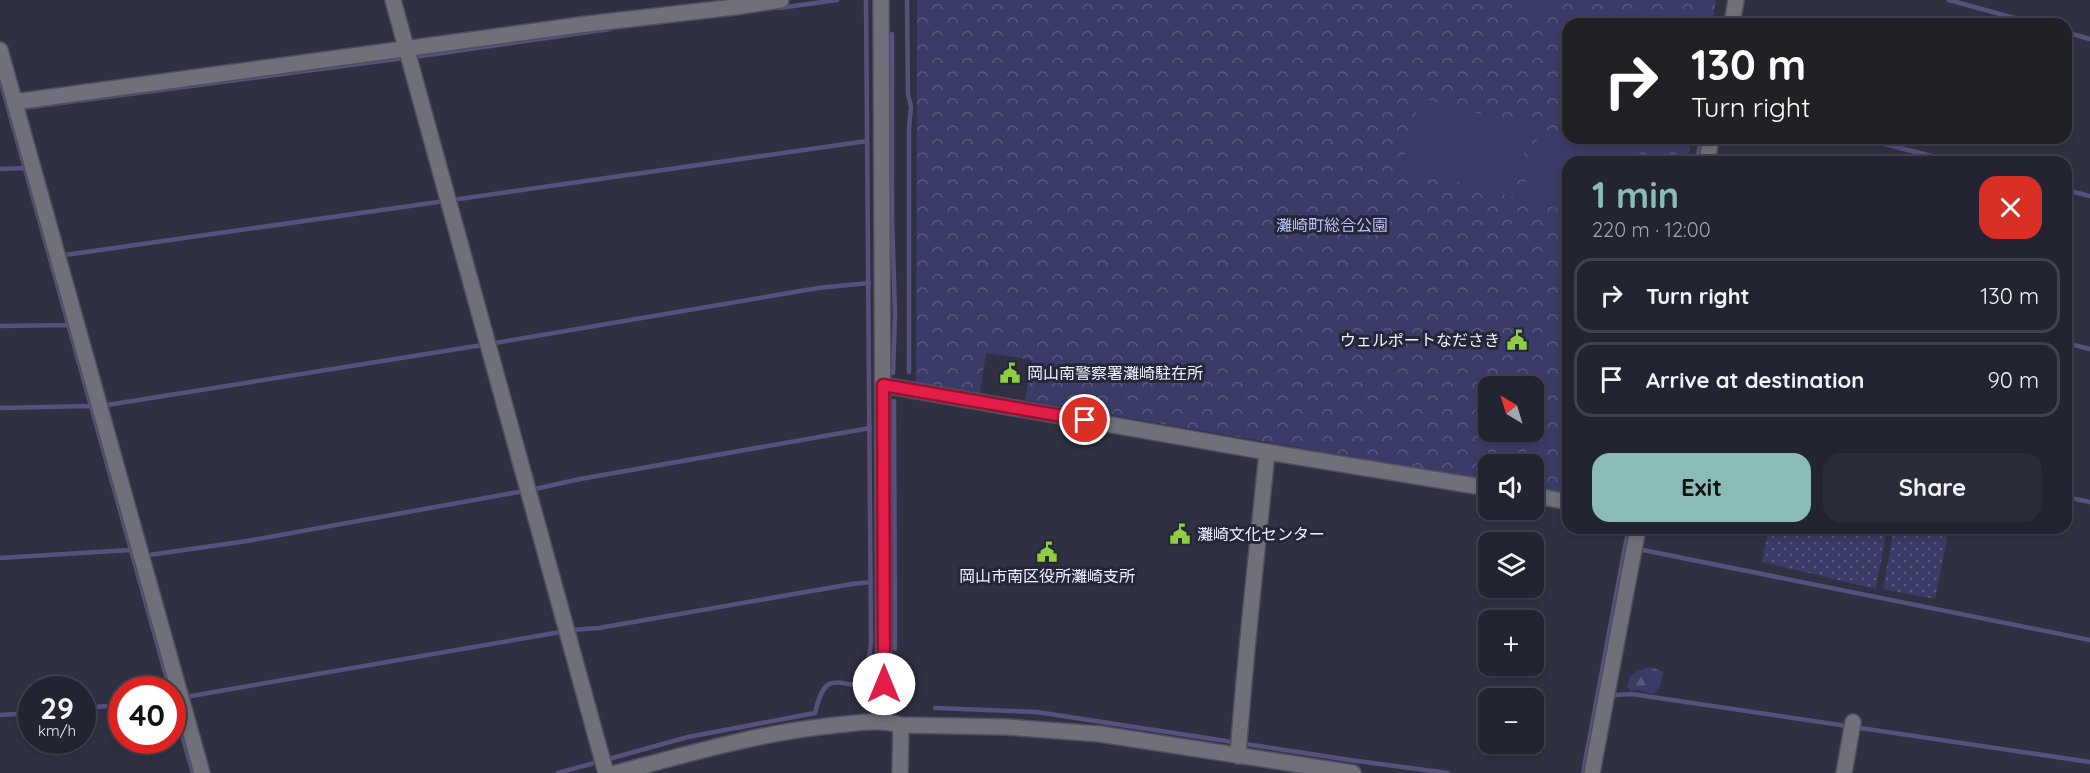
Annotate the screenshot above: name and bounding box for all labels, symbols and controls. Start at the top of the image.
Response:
text: 130 m [1691,38,1806,91]
icon: right [1592,42,1670,120]
text: Turn right [1691,90,1810,124]
text: 1 min [1592,172,1679,217]
button: close [1979,176,2042,239]
park label: 灘崎町総合公園 [1276,215,1388,235]
text: 220 m · 12:00 [1592,217,1711,242]
icon: right [1595,279,1628,312]
text: Turn right [1646,282,1750,310]
text: 130 m [1980,282,2039,310]
public building icon: ウェルポートなださき [1505,328,1529,352]
place label: ウェルポートなださき [1340,330,1500,350]
public building icon: 岡山南警察署灘崎駐在所 [998,361,1022,385]
place label: 岡山南警察署灘崎駐在所 [1027,363,1203,383]
icon: arrive [1595,363,1628,396]
text: Arrive at destination [1646,366,1864,394]
text: 90 m [1988,366,2039,394]
north arrow [1478,376,1544,442]
map controls [1478,376,1544,754]
pin [1059,394,1110,445]
icon: arrive [1068,403,1101,436]
button: Exit [1592,453,1811,522]
button: Share [1823,453,2042,522]
button: sound [1478,454,1544,520]
public building icon: 灘崎文化センター [1168,522,1192,546]
place label: 灘崎文化センター [1197,524,1325,544]
button: layers [1478,532,1544,598]
public building icon: 岡山市南区役所灘崎支所 [1035,540,1059,564]
place label: 岡山市南区役所灘崎支所 [959,566,1135,586]
button: + [1478,610,1544,676]
position arrow [852,652,916,716]
speed limit sign: 40 [108,676,186,754]
button: − [1478,688,1544,754]
text: 29 [40,689,74,727]
text: km/h [38,721,76,740]

